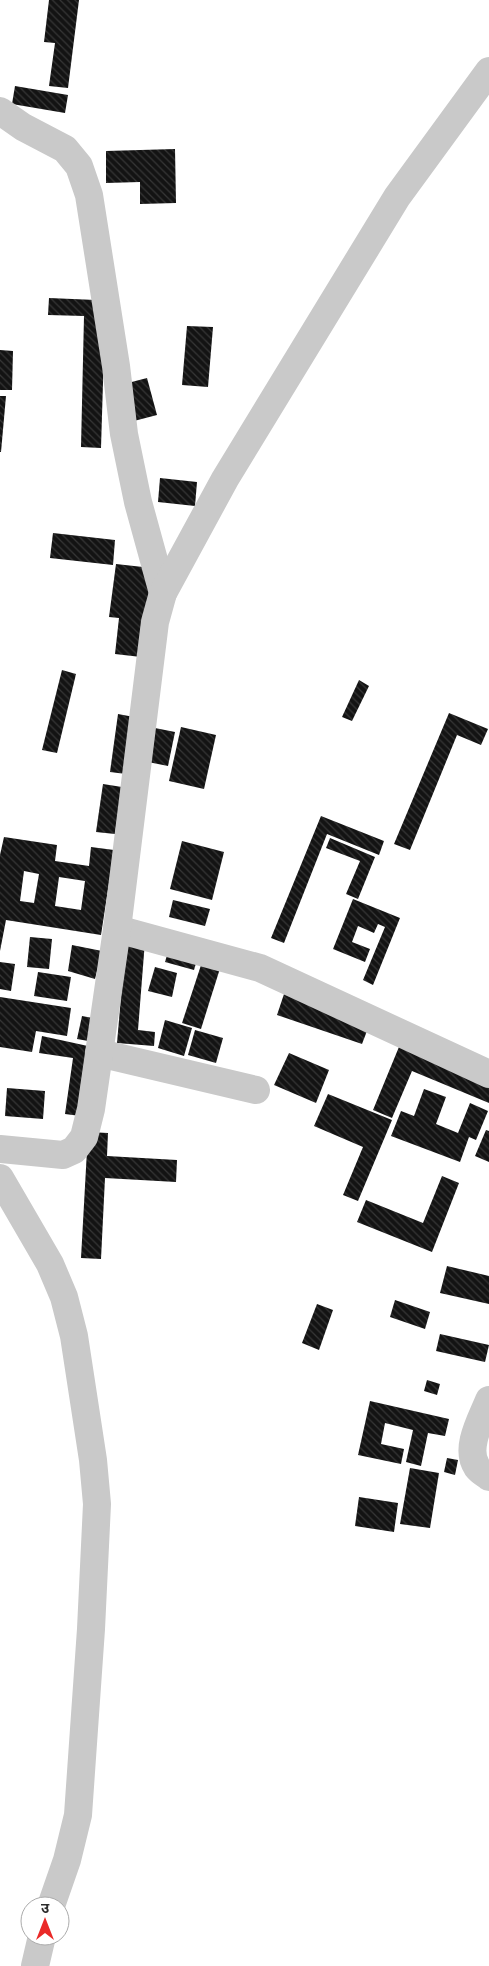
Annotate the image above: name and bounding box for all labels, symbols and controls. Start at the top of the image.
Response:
north arrow [20,1896,70,1946]
text: उ [41,1898,50,1918]

